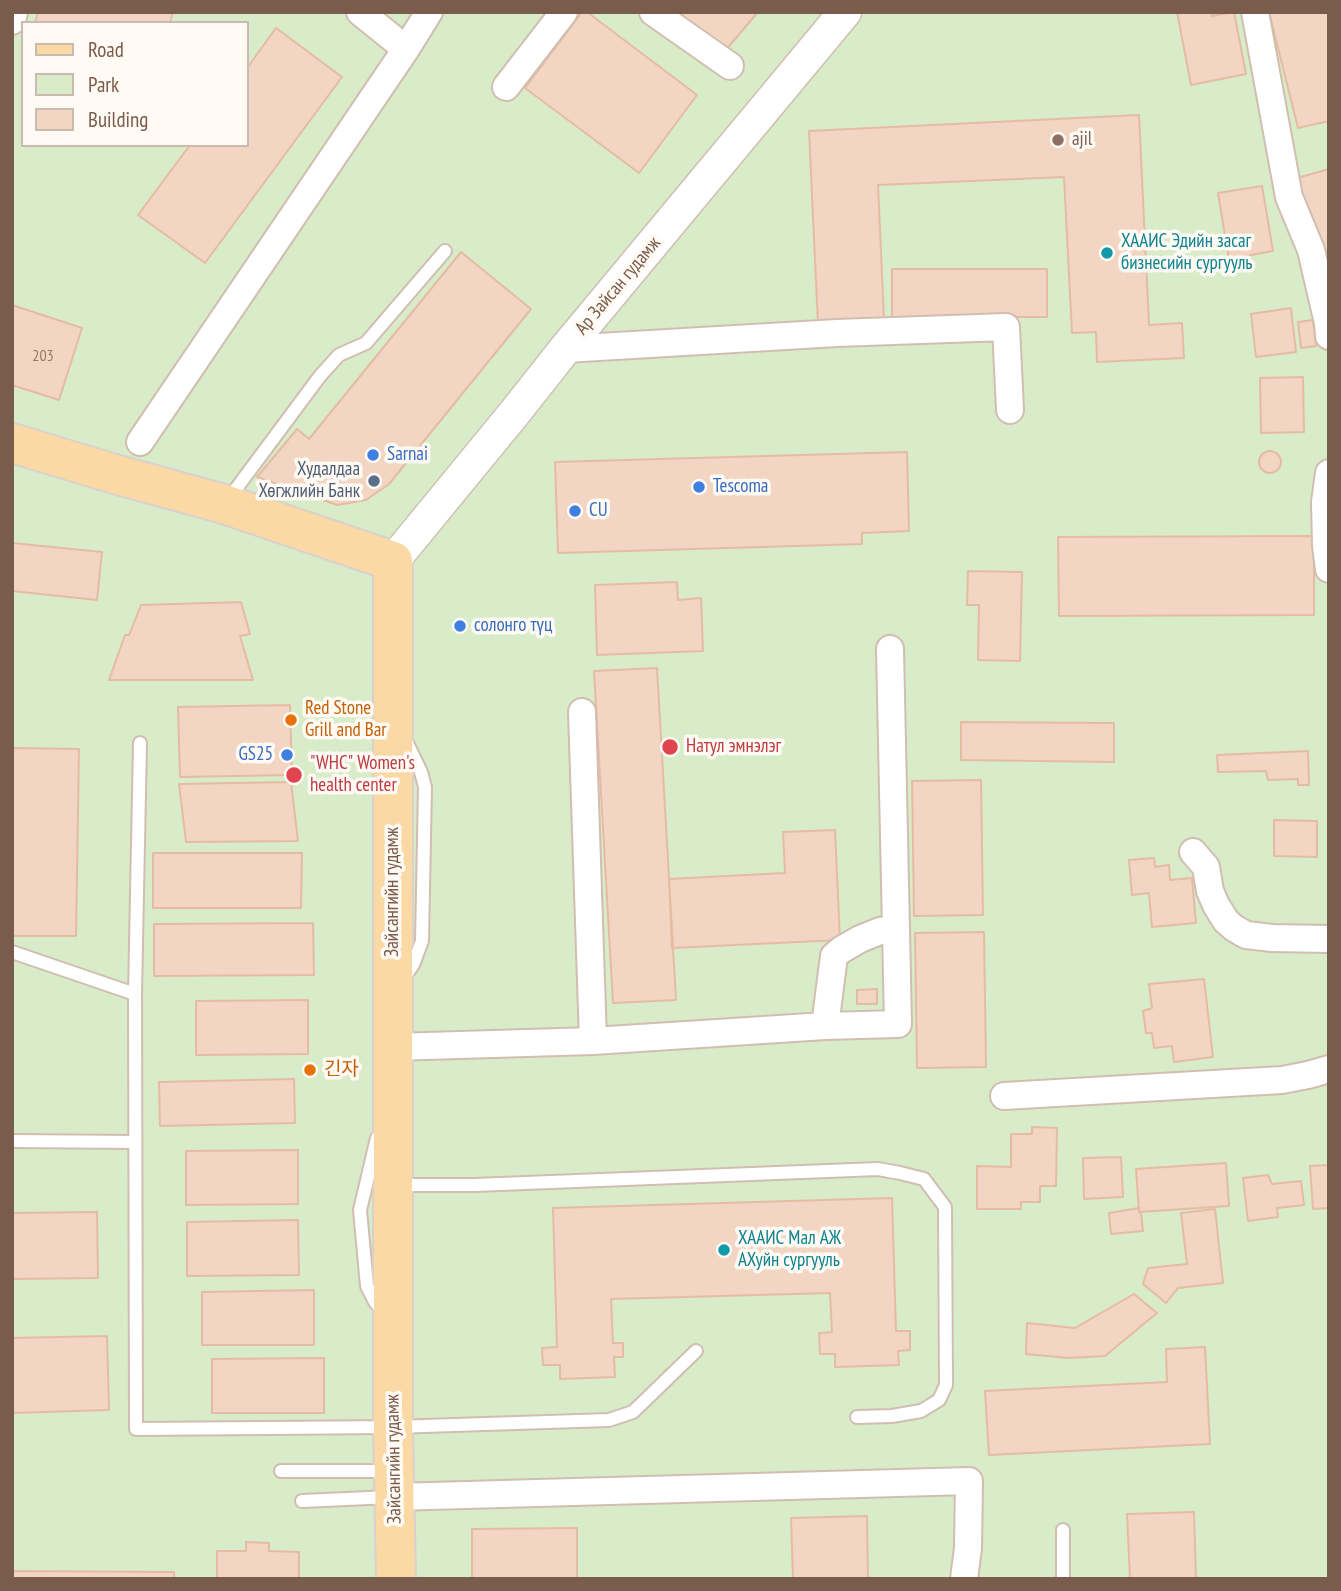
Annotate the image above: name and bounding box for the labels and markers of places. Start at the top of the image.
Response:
place label: ajil [1072,129,1092,151]
marker: ajil [1050,132,1066,148]
place label: ХААИС Эдийн засаг бизнесийн сургууль [1121,231,1253,275]
marker: ХААИС Эдийн засаг бизнесийн сургууль [1099,245,1115,261]
place label: Sarnai [387,444,428,466]
marker: Sarnai [365,447,381,463]
place label: Худалдаа Хөгжлийн Банк [258,459,360,503]
marker: Худалдаа Хөгжлийн Банк [366,473,382,489]
place label: Tescoma [713,476,768,498]
marker: Tescoma [691,479,707,495]
place label: CU [589,500,608,522]
marker: CU [567,503,583,519]
place label: солонго түц [474,615,552,637]
marker: солонго түц [452,618,468,634]
place label: Red Stone Grill and Bar [305,698,387,742]
marker: Red Stone Grill and Bar [283,712,299,728]
place label: Натул эмнэлэг [686,736,781,758]
marker: Натул эмнэлэг [660,737,680,757]
place label: GS25 [238,744,273,766]
marker: GS25 [279,747,295,763]
place label: "WHC" Women's health center [310,753,415,797]
marker: "WHC" Women's health center [284,765,304,785]
place label: 긴자 [324,1059,359,1081]
marker: 긴자 [302,1062,318,1078]
place label: ХААИС Мал АЖ АХуйн сургууль [738,1228,841,1272]
marker: ХААИС Мал АЖ АХуйн сургууль [716,1242,732,1258]

